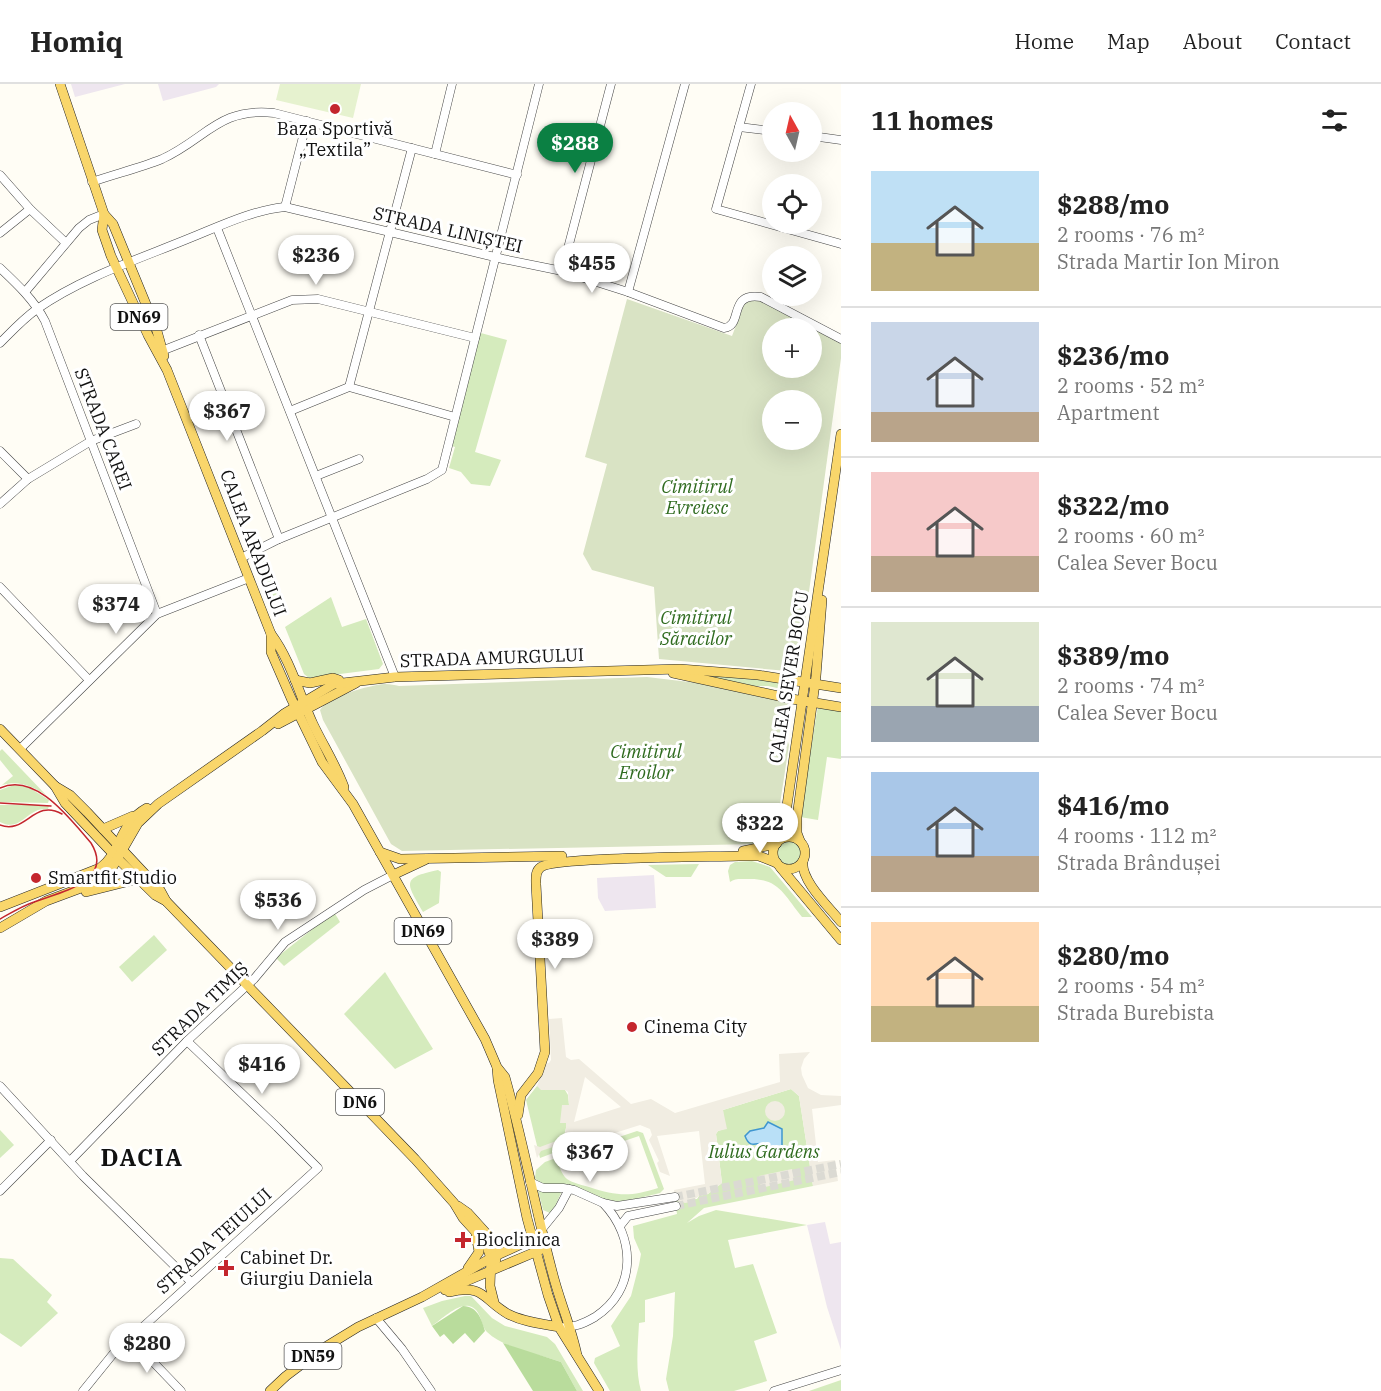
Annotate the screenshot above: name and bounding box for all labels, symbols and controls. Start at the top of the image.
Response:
text: Homiq [30,23,123,60]
text: Home [1014,27,1074,55]
text: Map [1107,27,1150,55]
text: About [1183,27,1242,55]
text: Contact [1275,27,1351,55]
marker: Baza Sportivă „Textila” [328,102,342,116]
north arrow [762,102,822,162]
map controls [762,102,822,450]
text: 11 homes [871,103,993,137]
icon: filters [1318,104,1351,137]
place label: Baza Sportivă „Textila” [277,117,393,161]
pin: $288 [539,123,611,174]
text: $288 [551,129,599,156]
button: locate [762,174,822,234]
text: $288/mo [1057,187,1169,221]
icon: home [919,195,991,267]
street label: STRADA LINIȘTEI [371,201,525,258]
text: 2 rooms · 76 m² [1057,221,1204,248]
pin: $236 [280,235,352,286]
text: $236 [292,241,340,268]
pin: $455 [556,243,628,294]
button: layers [762,246,822,306]
text: Strada Martir Ion Miron [1057,248,1280,275]
text: $455 [568,249,616,276]
road number: DN69 [110,304,168,330]
button: + [762,318,822,378]
text: $236/mo [1057,338,1169,372]
icon: home [919,346,991,418]
street label: STRADA CAREI [70,364,137,493]
text: 2 rooms · 52 m² [1057,372,1204,399]
button: − [762,390,822,450]
pin: $367 [191,391,263,442]
text: $367 [203,397,251,424]
text: Apartment [1057,399,1160,426]
street label: CALEA ARADULUI [215,466,292,619]
park label: Cimitirul Evreiesc [661,475,734,519]
text: $322/mo [1057,488,1169,522]
icon: home [919,496,991,568]
text: 2 rooms · 60 m² [1057,522,1204,549]
text: Calea Sever Bocu [1057,549,1218,576]
pin: $374 [80,584,152,635]
street label: CALEA SEVER BOCU [764,589,813,765]
text: $374 [92,590,140,617]
park label: Cimitirul Săracilor [659,606,733,650]
text: $389/mo [1057,638,1169,672]
street label: STRADA AMURGULUI [399,643,585,672]
icon: home [919,646,991,718]
text: 2 rooms · 74 m² [1057,672,1204,699]
text: Calea Sever Bocu [1057,699,1218,726]
park label: Cimitirul Eroilor [610,740,683,784]
text: $416/mo [1057,788,1169,822]
icon: home [919,796,991,868]
pin: $322 [724,803,796,854]
text: $322 [736,809,784,836]
text: 4 rooms · 112 m² [1057,822,1216,849]
text: Strada Brândușei [1057,849,1221,876]
place label: Smartfit Studio [48,866,177,889]
marker: Smartfit Studio [29,871,43,885]
pin: $536 [242,880,314,931]
text: $536 [254,886,302,913]
road number: DN69 [394,918,452,944]
pin: $389 [519,919,591,970]
text: $389 [531,925,579,952]
text: $280/mo [1057,938,1169,972]
icon: home [919,946,991,1018]
street label: STRADA TIMIȘ [146,957,253,1061]
text: 2 rooms · 54 m² [1057,972,1204,999]
text: Strada Burebista [1057,999,1214,1026]
place label: Cinema City [644,1015,747,1038]
marker: Cinema City [625,1020,639,1034]
pin: $416 [226,1044,298,1095]
text: $416 [238,1050,286,1077]
road number: DN6 [336,1089,384,1115]
pin: $367 [554,1132,626,1183]
text: $367 [566,1138,614,1165]
park label: Iulius Gardens [707,1140,820,1163]
district label: DACIA [101,1141,183,1173]
street label: STRADA TEIULUI [151,1183,276,1299]
place label: Bioclinica [476,1228,561,1251]
marker: Bioclinica [454,1231,472,1249]
place label: Cabinet Dr. Giurgiu Daniela [240,1246,373,1290]
marker: Cabinet Dr. Giurgiu Daniela [217,1259,235,1277]
pin: $280 [111,1323,183,1374]
text: $280 [123,1329,171,1356]
road number: DN59 [284,1343,342,1369]

